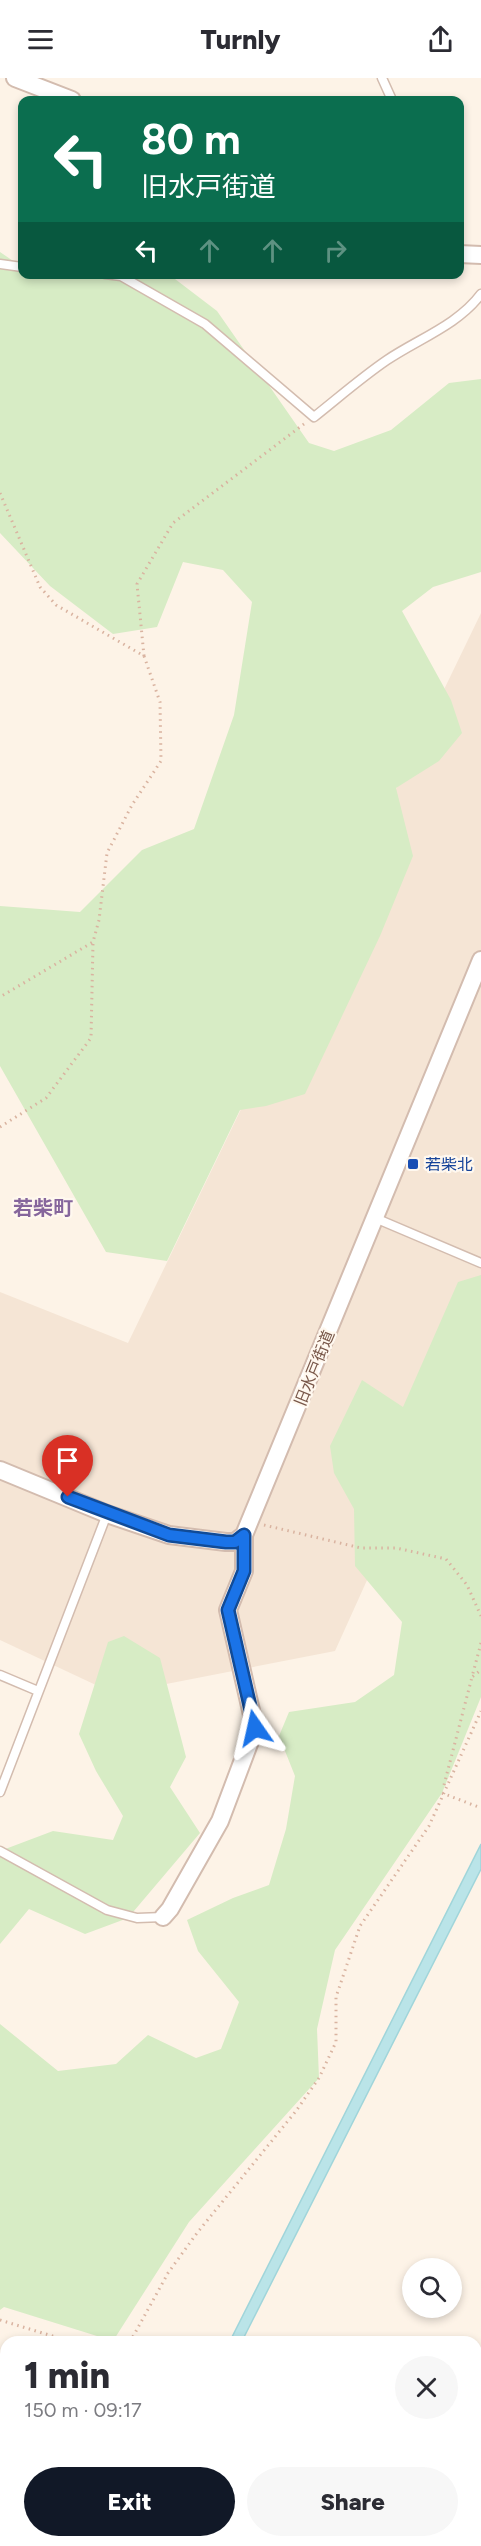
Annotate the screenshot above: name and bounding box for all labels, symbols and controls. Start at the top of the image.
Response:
icon: menu [24,23,57,56]
text: Turnly [200,23,281,56]
icon: share [424,23,457,56]
text: 80 m [141,114,241,165]
icon: left [42,120,120,198]
text: 旧水戸街道 [141,170,276,203]
icon: left [130,234,163,267]
icon: ahead [193,234,226,267]
icon: ahead [256,234,289,267]
icon: right [319,234,352,267]
place label: 若柴北 [425,1155,473,1174]
marker: 若柴北 [406,1157,420,1171]
district label: 若柴町 [13,1196,73,1220]
street label: 旧水戸街道 [291,1328,338,1409]
pin [42,1435,93,1497]
icon: arrive [51,1444,84,1477]
position arrow [223,1696,287,1760]
map controls [402,2258,462,2318]
button: search [402,2258,462,2318]
text: 1 min [24,2354,110,2397]
button: close [395,2356,458,2419]
text: 150 m · 09:17 [24,2398,142,2422]
button: Exit [24,2467,235,2536]
button: Share [247,2467,458,2536]

